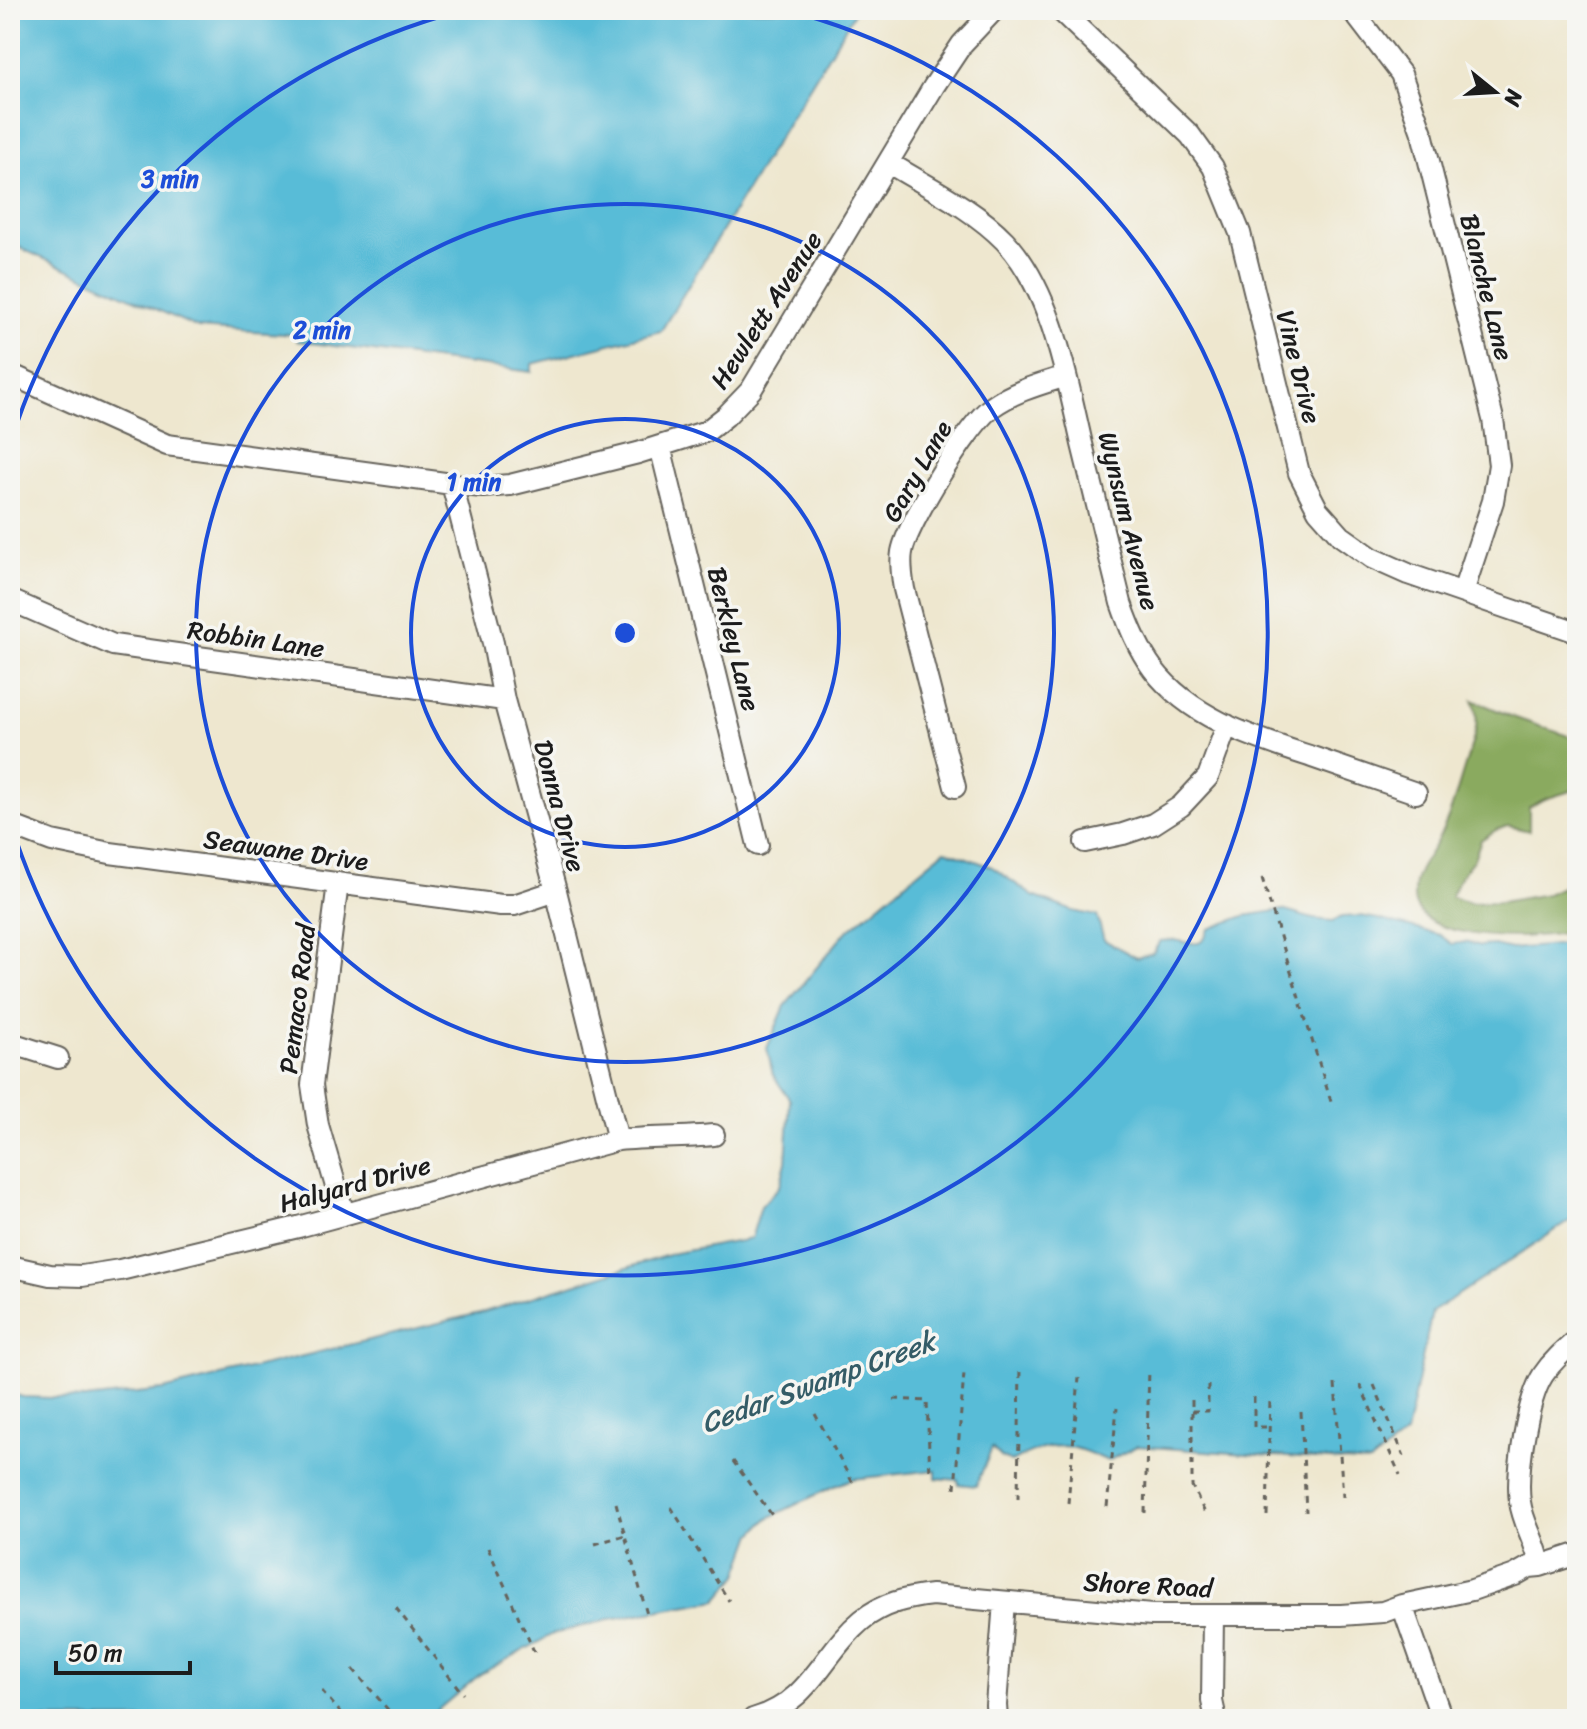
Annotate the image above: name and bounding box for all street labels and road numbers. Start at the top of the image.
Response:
street label: Blanche Lane [1447,209,1527,365]
street label: Hewlett Avenue [697,221,835,399]
street label: Vine Drive [1263,305,1335,429]
street label: Gary Lane [869,411,965,531]
street label: Wynsum Avenue [1085,427,1173,615]
street label: Berkley Lane [694,562,774,716]
street label: Robbin Lane [185,607,327,671]
street label: Donna Drive [520,735,600,877]
street label: Seawane Drive [201,816,372,884]
street label: Pemaco Road [265,919,329,1076]
street label: Halyard Drive [274,1142,436,1226]
street label: Shore Road [1082,1559,1216,1611]

